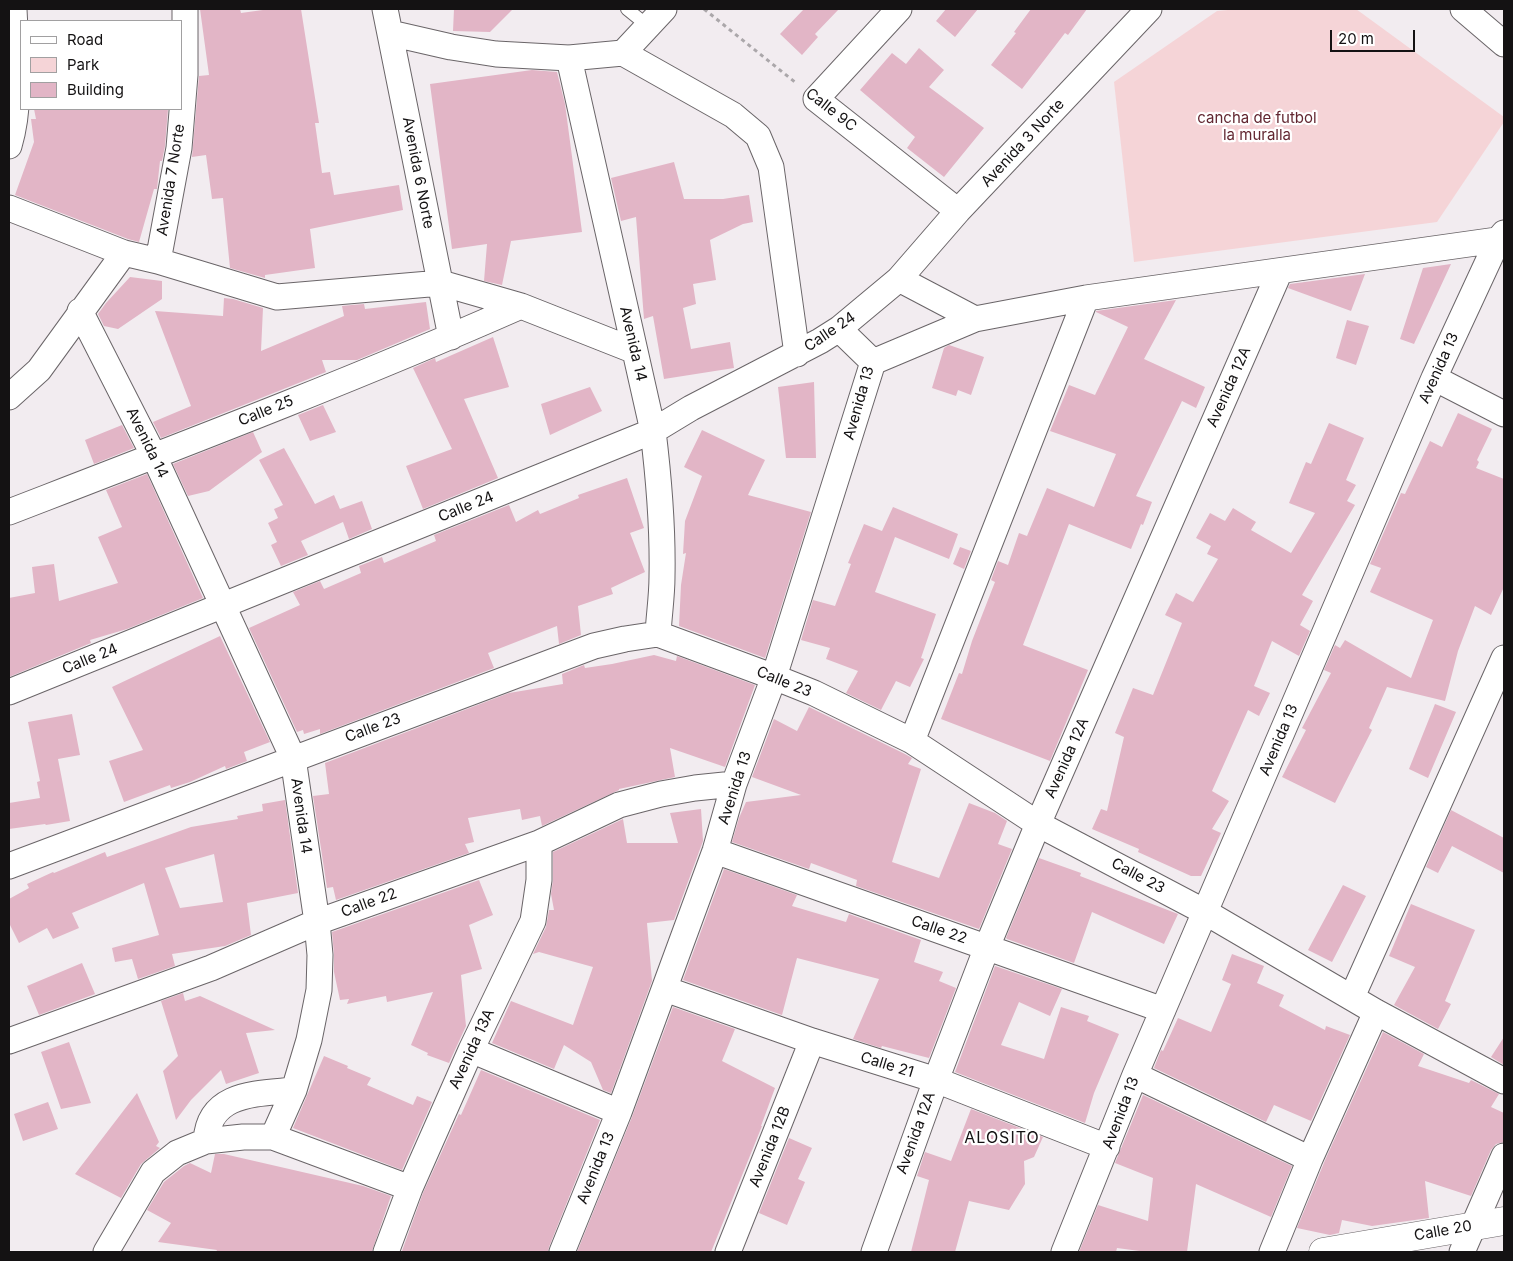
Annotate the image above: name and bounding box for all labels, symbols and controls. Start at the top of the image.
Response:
legend [20,20,182,110]
scale bar [1333,20,1418,52]
text: 20 m [1338,29,1374,48]
text: Road [67,30,103,49]
text: Park [67,55,99,74]
text: Building [67,80,124,99]
street label: Calle 9C [802,84,860,136]
street label: Avenida 3 Norte [978,95,1068,191]
park label: cancha de futbol la muralla [1197,109,1317,144]
street label: Avenida 6 Norte [398,115,438,231]
street label: Avenida 7 Norte [153,123,189,237]
street label: Avenida 14 [616,305,650,383]
street label: Calle 24 [801,308,859,356]
street label: Avenida 13 [1415,330,1463,406]
street label: Avenida 12A [1203,344,1255,430]
street label: Avenida 13 [840,364,878,442]
street label: Calle 25 [236,392,296,430]
street label: Avenida 14 [122,405,172,481]
street label: Calle 24 [436,488,496,526]
street label: Calle 24 [60,640,120,678]
street label: Calle 23 [754,663,814,701]
street label: Avenida 13 [1256,702,1302,778]
street label: Calle 23 [343,710,403,746]
street label: Avenida 12A [1041,715,1093,801]
street label: Avenida 13 [715,749,755,827]
street label: Avenida 14 [287,777,315,855]
street label: Calle 23 [1108,854,1168,898]
street label: Calle 22 [339,885,399,921]
street label: Calle 22 [909,912,969,948]
street label: Avenida 13A [446,1006,498,1092]
street label: Calle 21 [858,1048,916,1082]
street label: Avenida 13 [1099,1074,1143,1152]
street label: Avenida 12A [893,1089,939,1177]
street label: Avenida 12B [746,1104,794,1190]
district label: ALOSITO [963,1128,1041,1148]
street label: Avenida 13 [573,1129,619,1207]
street label: Calle 20 [1413,1217,1473,1245]

